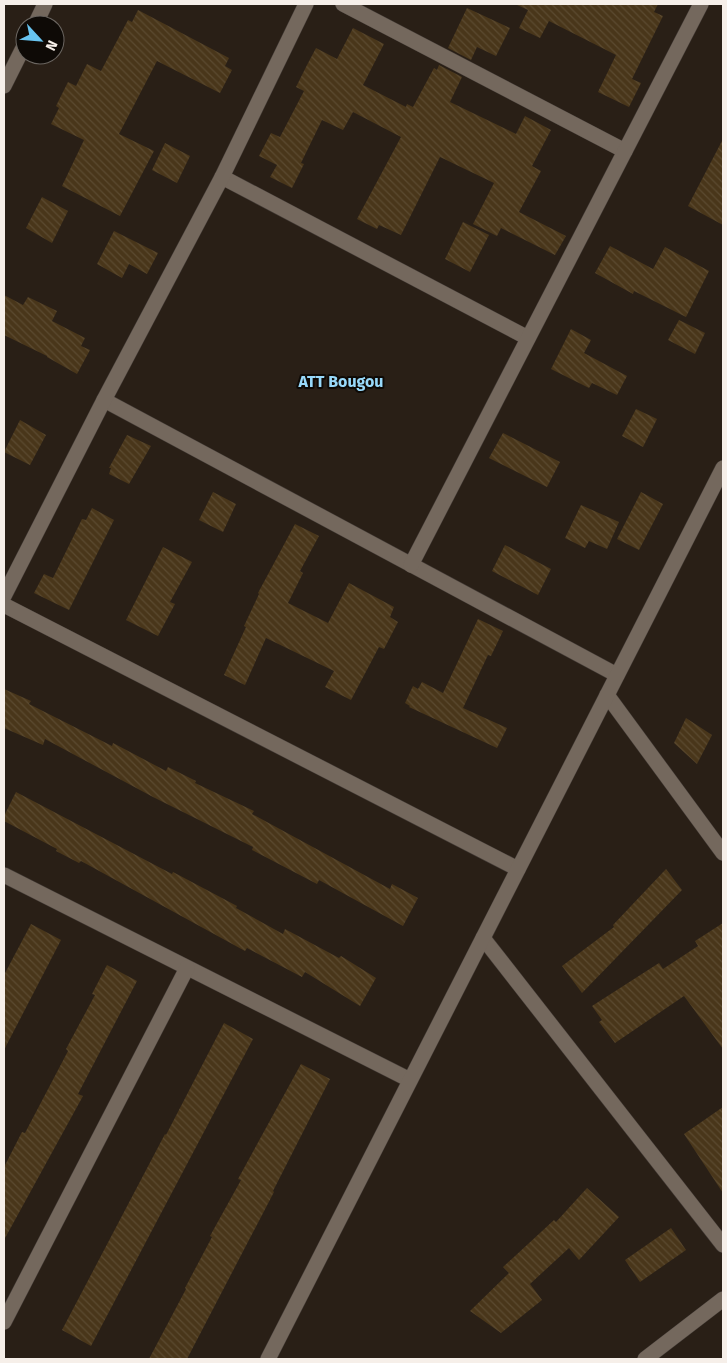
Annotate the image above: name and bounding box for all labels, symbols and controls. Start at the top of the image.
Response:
north arrow [15,15,65,65]
text: N [42,38,61,53]
district label: ATT Bougou [297,372,384,391]

